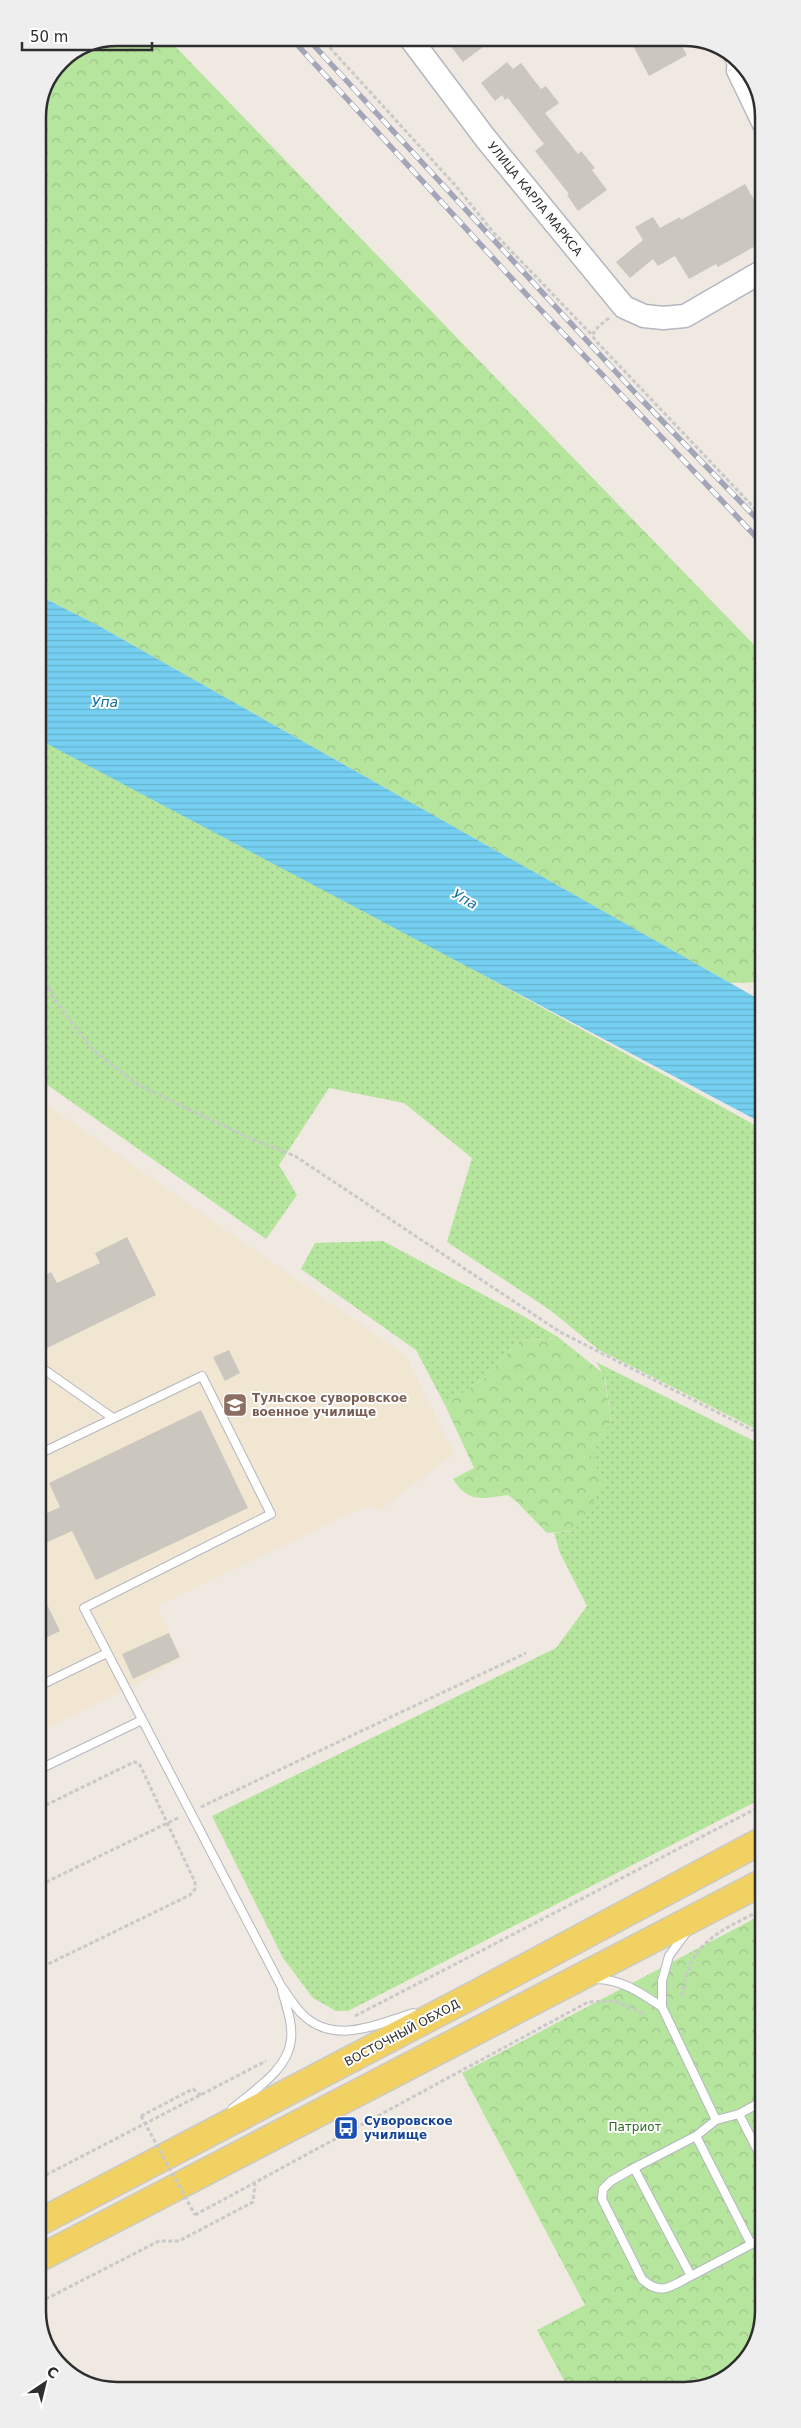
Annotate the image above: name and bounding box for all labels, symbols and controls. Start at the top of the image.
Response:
scale bar [22,20,152,52]
text: 50 m [30,28,68,46]
street label: УЛИЦА КАРЛА МАРКСА [485,139,586,259]
water label: Упа [92,694,118,710]
water label: Упа [450,886,480,912]
place label: Тульское суворовское военное училище [252,1391,407,1419]
school or university icon: Тульское суворовское военное училище [222,1392,248,1418]
street label: ВОСТОЧНЫЙ ОБХОД [342,1996,462,2069]
place label: Суворовское училище [364,2114,453,2142]
bus stop icon: Суворовское училище [333,2115,359,2141]
park label: Патриот [608,2120,662,2134]
north arrow [20,2358,70,2408]
text: С [44,2363,61,2382]

